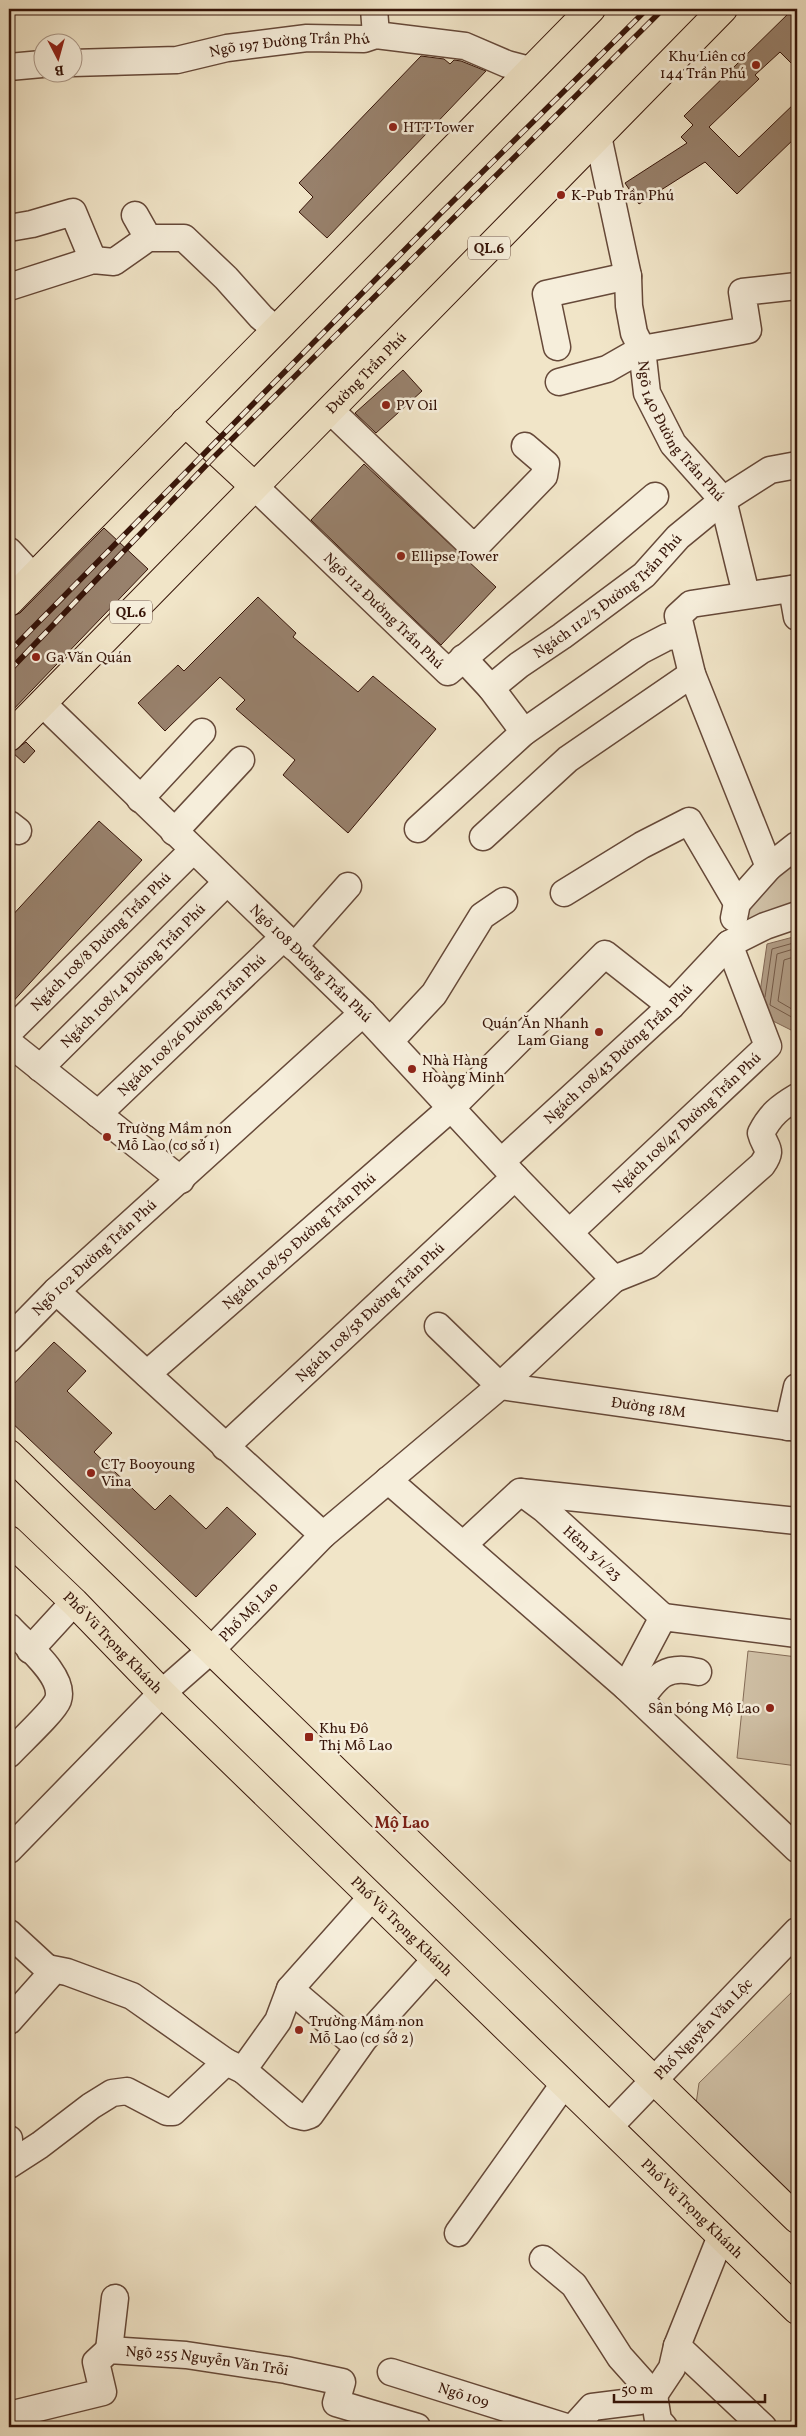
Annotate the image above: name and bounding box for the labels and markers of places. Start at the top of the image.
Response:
place label: Khu Liên cơ 144 Trần Phú [660,47,746,85]
marker: Khu Liên cơ 144 Trần Phú [750,59,762,71]
place label: HTT Tower [403,118,474,139]
marker: HTT Tower [387,121,399,133]
place label: K-Pub Trần Phú [571,186,674,207]
marker: K-Pub Trần Phú [555,189,567,201]
place label: PV Oil [396,396,438,417]
marker: PV Oil [380,399,392,411]
place label: Ellipse Tower [411,547,499,568]
marker: Ellipse Tower [395,550,407,562]
place label: Ga Văn Quán [46,648,132,669]
marker: Ga Văn Quán [30,651,42,663]
place label: Quán Ăn Nhanh Lam Giang [482,1014,589,1052]
marker: Quán Ăn Nhanh Lam Giang [593,1026,605,1038]
place label: Nhà Hàng Hoàng Minh [422,1051,505,1089]
marker: Nhà Hàng Hoàng Minh [406,1063,418,1075]
place label: Trường Mầm non Mỗ Lao (cơ sở 1) [117,1119,232,1157]
marker: Trường Mầm non Mỗ Lao (cơ sở 1) [101,1131,113,1143]
place label: CT7 Booyoung Vina [101,1455,196,1493]
marker: CT7 Booyoung Vina [85,1467,97,1479]
place label: Sân bóng Mộ Lao [648,1699,760,1720]
marker: Sân bóng Mộ Lao [764,1702,776,1714]
place label: Khu Đô Thị Mỗ Lao [319,1719,392,1757]
marker: Khu Đô Thị Mỗ Lao [303,1731,315,1743]
place label: Trường Mầm non Mỗ Lao (cơ sở 2) [309,2012,424,2050]
marker: Trường Mầm non Mỗ Lao (cơ sở 2) [293,2024,305,2036]

